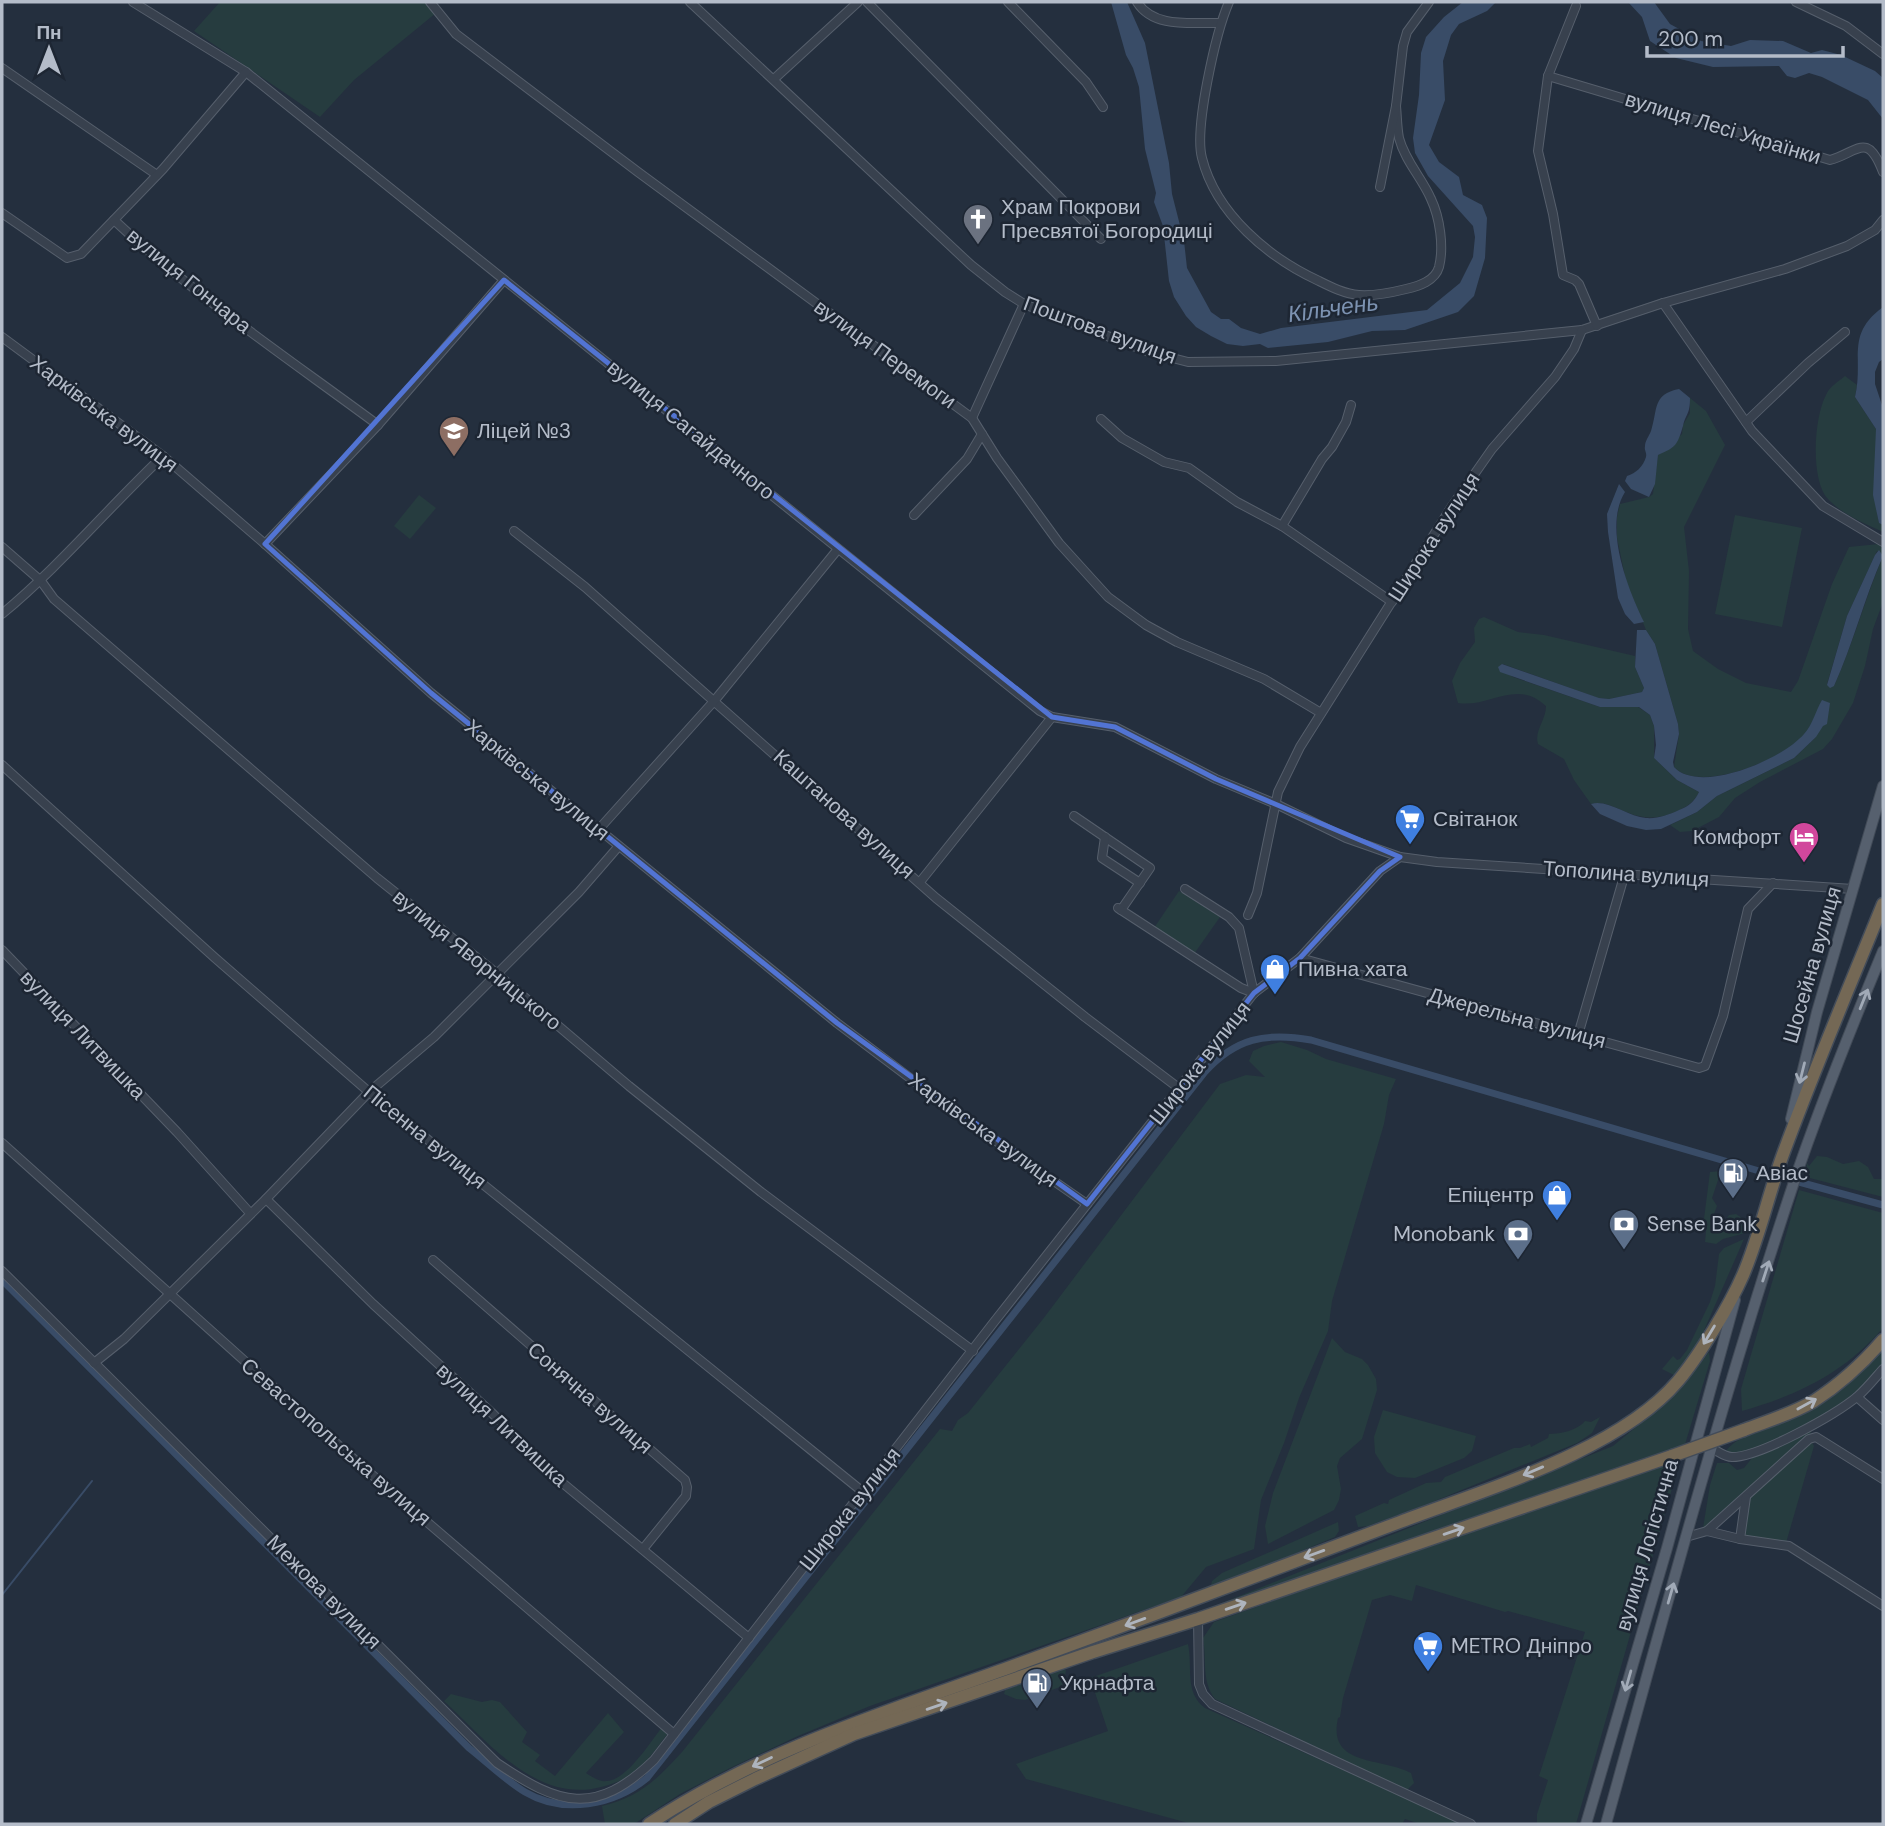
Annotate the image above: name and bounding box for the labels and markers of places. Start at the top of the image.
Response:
place label: Храм Покрови Пресвятої Богородиці [1001,193,1213,245]
church icon: Храм Покрови Пресвятої Богородиці [961,202,995,246]
school or university icon: Ліцей №3 [437,414,471,458]
place label: Ліцей №3 [477,417,571,445]
supermarket icon: Світанок [1393,802,1427,846]
place label: Світанок [1433,805,1518,833]
hotel icon: Комфорт [1787,820,1821,864]
place label: Комфорт [1693,823,1781,851]
shop icon: Пивна хата [1258,952,1292,996]
place label: Пивна хата [1298,955,1408,983]
fuel station icon: Авіас [1716,1156,1750,1200]
place label: Авіас [1756,1159,1808,1187]
shop icon: Епіцентр [1540,1178,1574,1222]
place label: Епіцентр [1448,1181,1534,1209]
bank icon: Sense Bank [1607,1207,1641,1251]
place label: Sense Bank [1647,1210,1758,1238]
bank icon: Monobank [1501,1217,1535,1261]
place label: Monobank [1393,1220,1495,1248]
supermarket icon: METRO Дніпро [1411,1629,1445,1673]
place label: METRO Дніпро [1451,1632,1592,1660]
fuel station icon: Укрнафта [1020,1666,1054,1710]
place label: Укрнафта [1060,1669,1155,1697]

